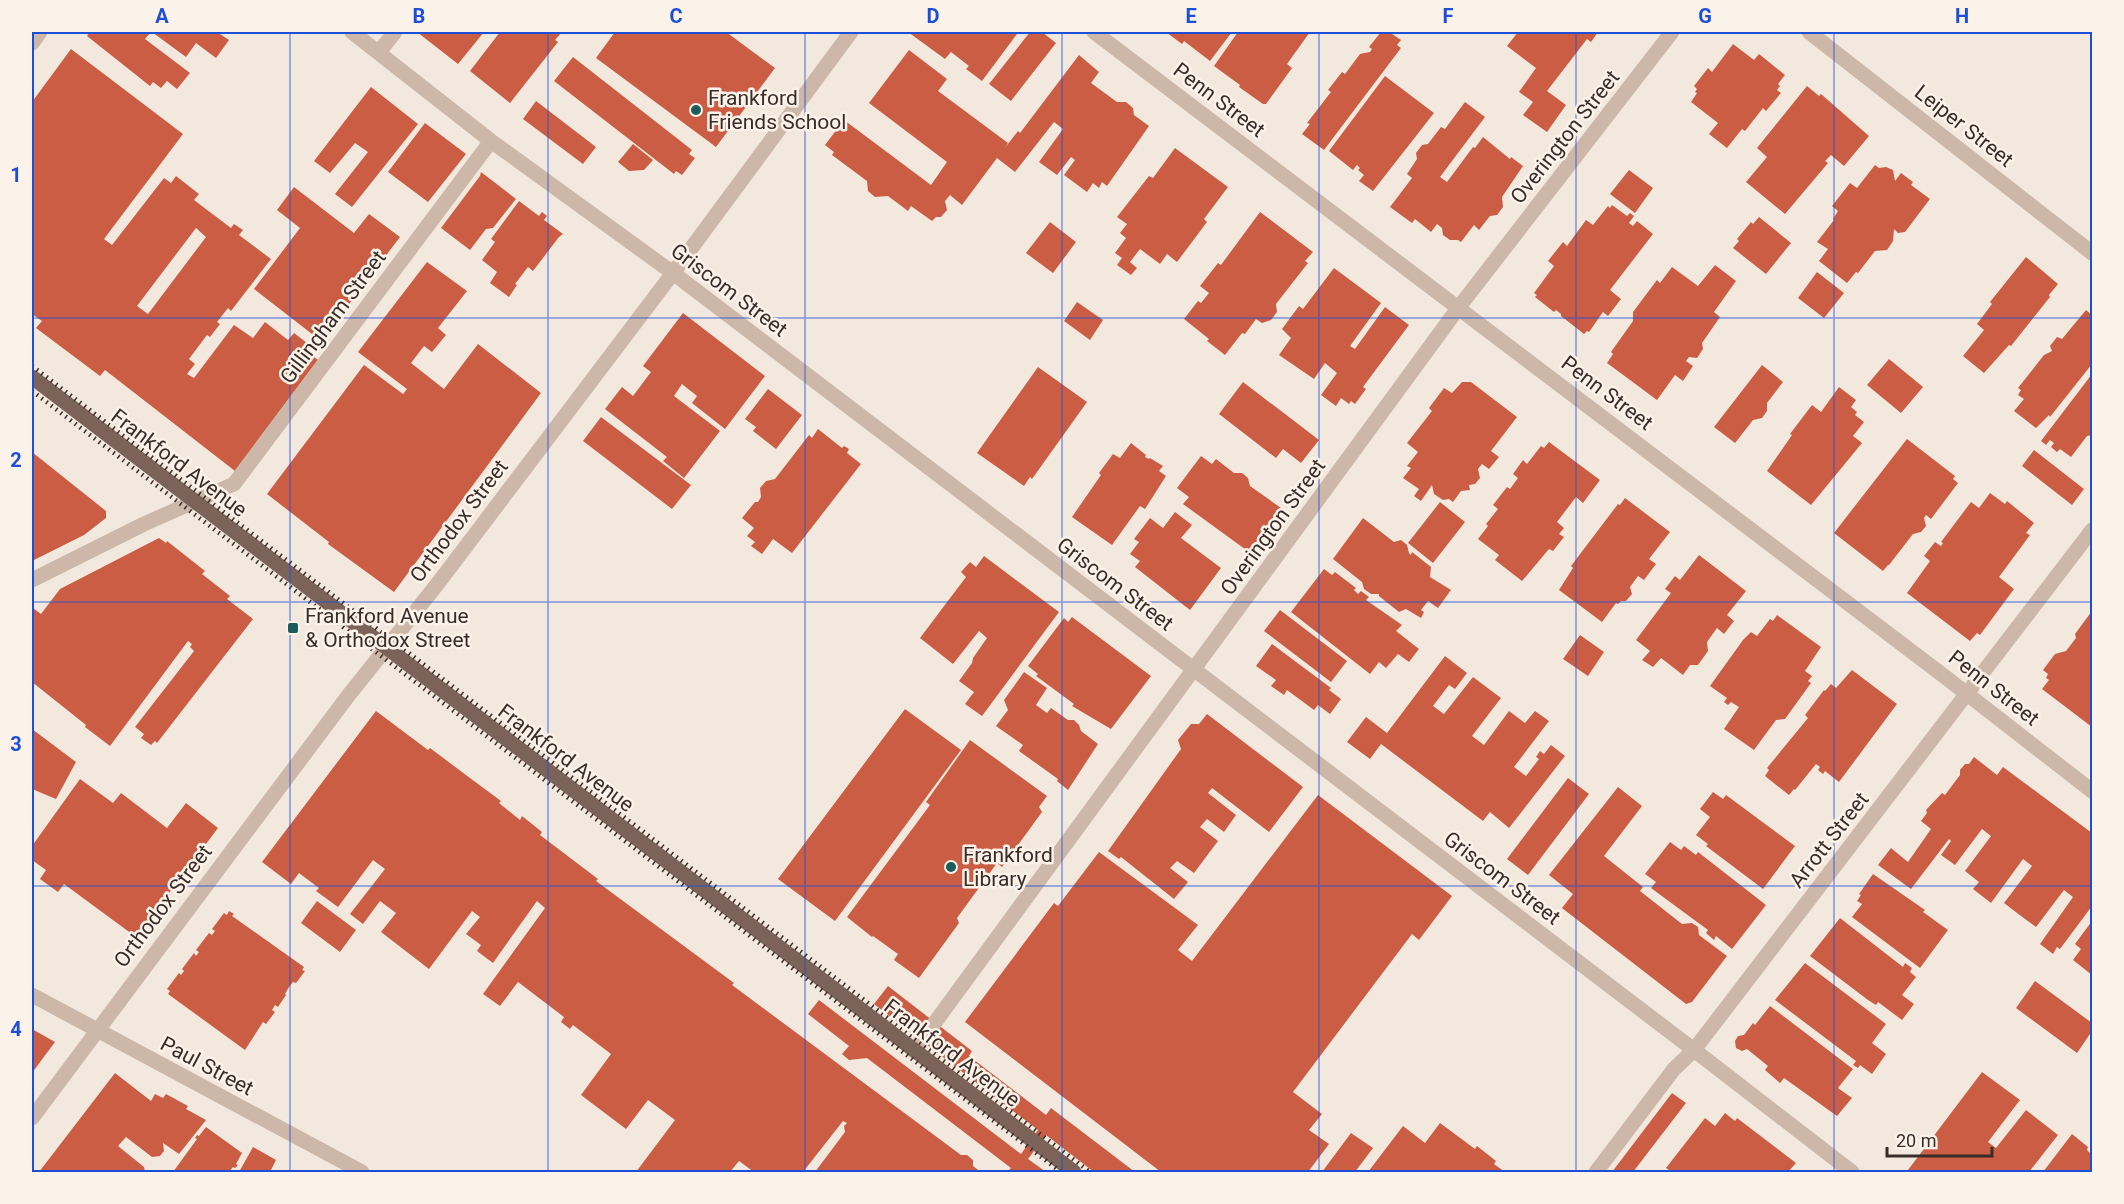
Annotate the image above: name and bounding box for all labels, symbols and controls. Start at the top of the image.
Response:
text: A [155,4,169,28]
text: B [413,4,425,28]
text: C [669,4,683,28]
text: D [927,4,940,28]
text: E [1185,4,1197,28]
text: F [1443,4,1454,28]
text: G [1698,4,1712,28]
text: H [1955,4,1969,28]
street label: Penn Street [1169,58,1269,142]
street label: Overington Street [1506,66,1624,208]
street label: Leiper Street [1910,80,2018,172]
place label: Frankford Friends School [708,86,846,134]
marker: Frankford Friends School [689,103,703,117]
text: 1 [10,163,22,187]
street label: Griscom Street [666,238,792,342]
street label: Gillingham Street [275,246,391,388]
street label: Penn Street [1557,351,1657,435]
street label: Frankford Avenue [106,404,252,522]
text: 2 [10,448,22,472]
street label: Overington Street [1216,454,1330,600]
street label: Orthodox Street [405,455,513,587]
street label: Griscom Street [1052,532,1178,636]
place label: Frankford Avenue & Orthodox Street [305,604,471,652]
marker: Frankford Avenue & Orthodox Street [286,621,300,635]
street label: Penn Street [1944,645,2044,731]
street label: Frankford Avenue [493,699,639,817]
text: 3 [10,732,22,756]
street label: Arrott Street [1784,788,1874,892]
street label: Griscom Street [1439,826,1565,930]
street label: Orthodox Street [109,840,217,972]
place label: Frankford Library [963,843,1053,891]
marker: Frankford Library [944,860,958,874]
street label: Frankford Avenue [879,994,1025,1112]
text: 4 [10,1017,22,1041]
street label: Paul Street [156,1031,258,1101]
scale bar [1887,1120,1992,1158]
text: 20 m [1896,1130,1936,1151]

